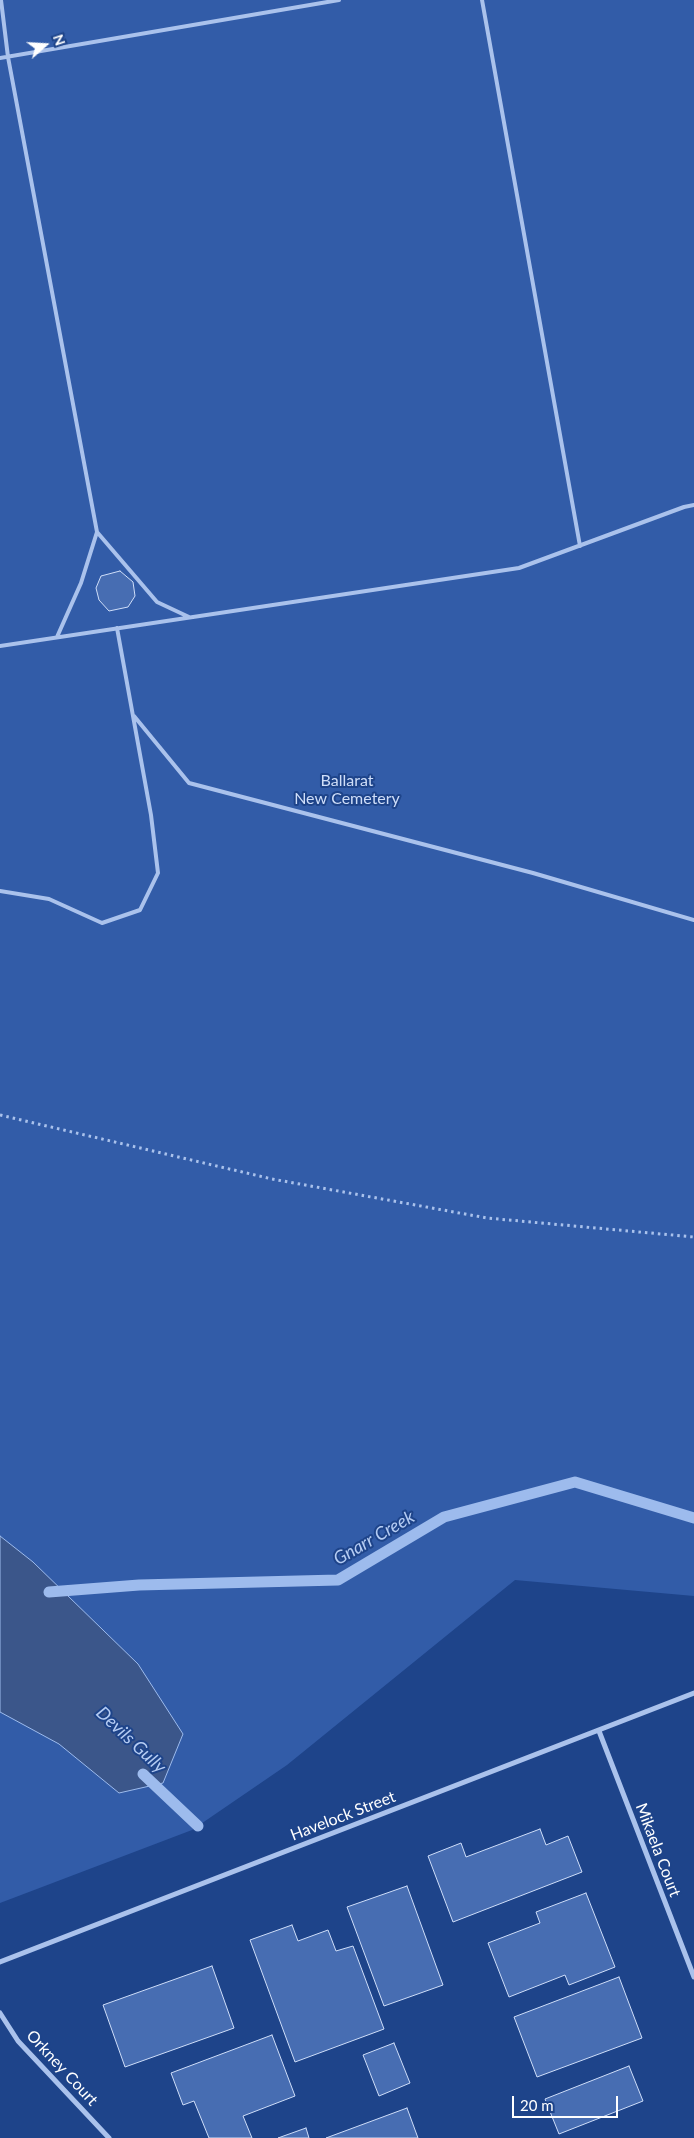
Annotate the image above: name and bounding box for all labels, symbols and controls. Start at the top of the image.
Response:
north arrow [20,20,70,70]
text: N [50,32,69,48]
park label: Ballarat New Cemetery [294,771,400,809]
water label: Gnarr Creek [330,1506,418,1570]
water label: Devils Gully [92,1702,170,1778]
street label: Havelock Street [288,1787,398,1845]
street label: Mikaela Court [631,1800,685,1900]
street label: Orkney Court [22,2026,102,2110]
scale bar [514,2086,620,2118]
text: 20 m [520,2096,554,2114]

